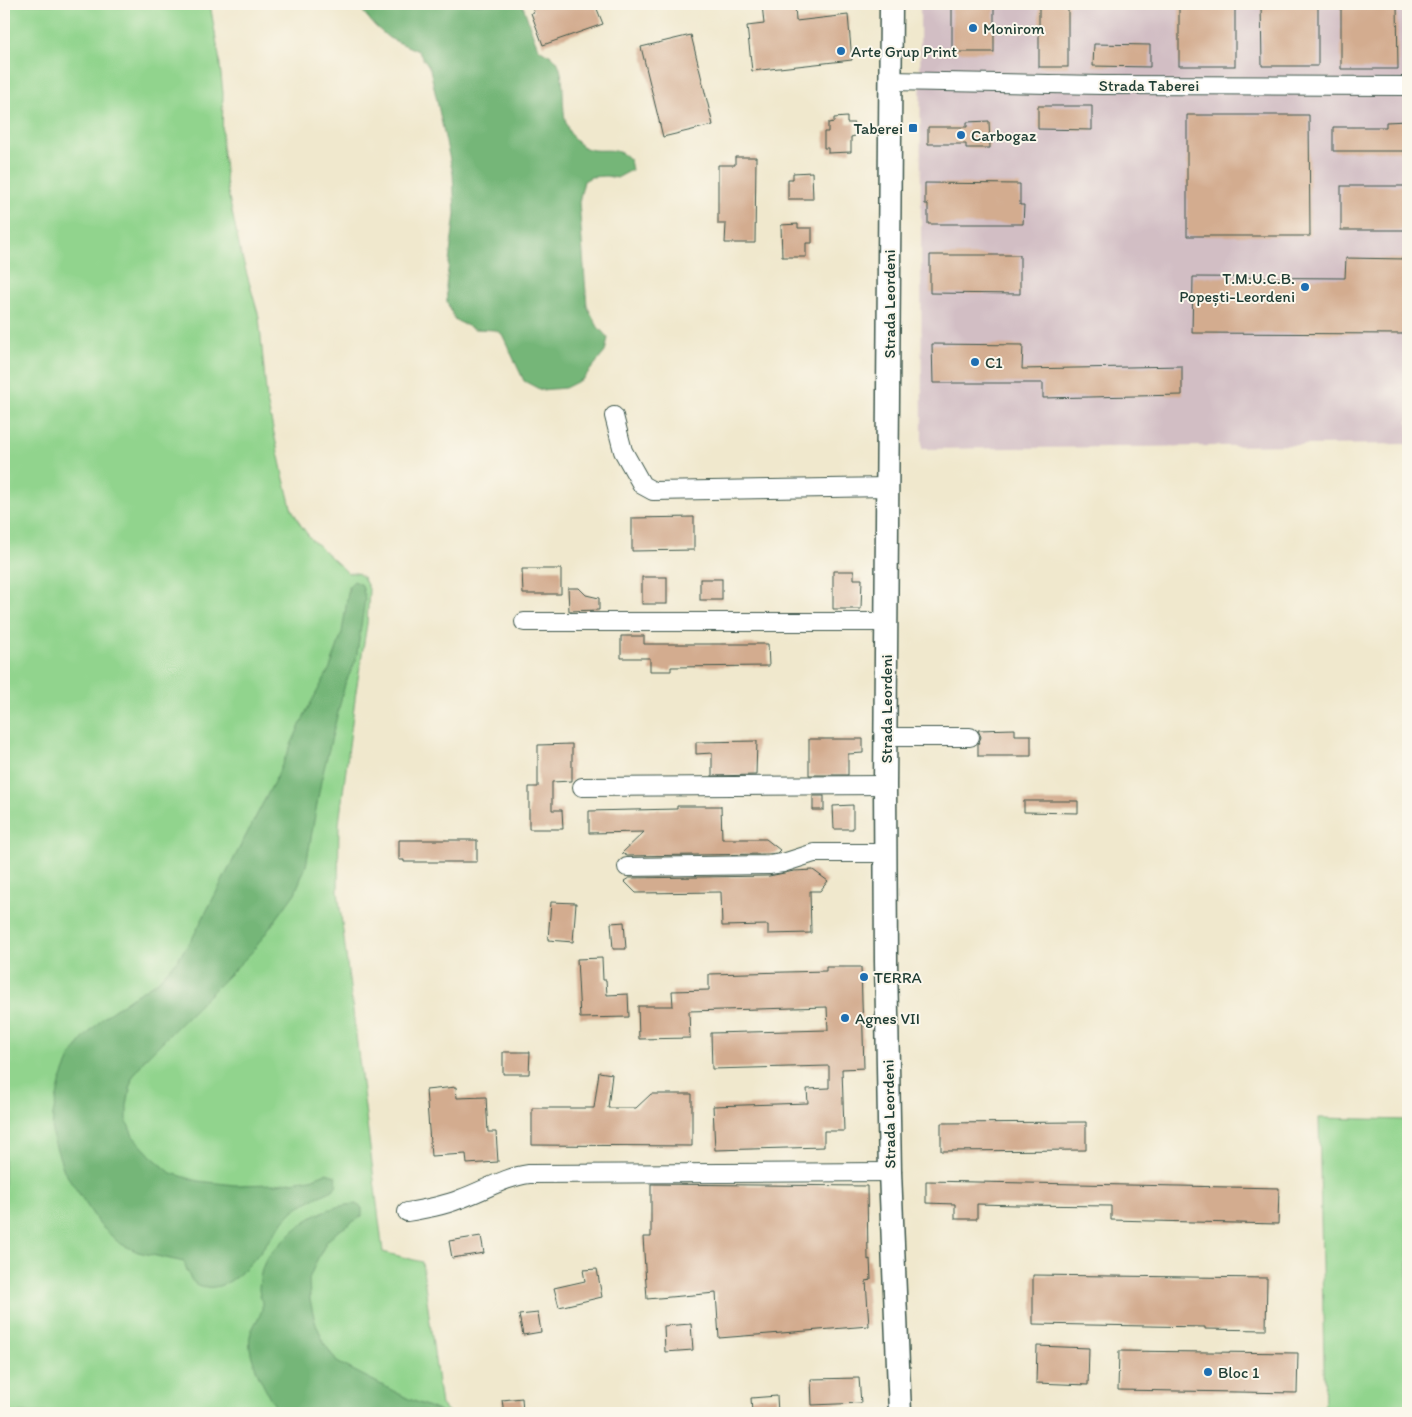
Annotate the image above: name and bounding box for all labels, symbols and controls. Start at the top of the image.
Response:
place label: Monirom [983,19,1045,38]
marker: Monirom [967,22,979,34]
place label: Arte Grup Print [851,42,957,61]
marker: Arte Grup Print [835,45,847,57]
street label: Strada Taberei [1099,76,1199,95]
place label: Taberei [854,119,903,138]
marker: Taberei [907,122,919,134]
place label: Carbogaz [971,126,1037,145]
marker: Carbogaz [955,129,967,141]
street label: Strada Leordeni [880,249,899,359]
place label: T.M.U.C.B. Popești-Leordeni [1179,269,1295,306]
marker: T.M.U.C.B. Popești-Leordeni [1299,281,1311,293]
place label: C1 [985,353,1003,372]
marker: C1 [969,356,981,368]
street label: Strada Leordeni [877,654,896,764]
place label: TERRA [874,968,922,987]
marker: TERRA [858,971,870,983]
place label: Agnes VII [855,1009,920,1028]
marker: Agnes VII [839,1012,851,1024]
street label: Strada Leordeni [879,1059,899,1169]
place label: Bloc 1 [1218,1363,1260,1382]
marker: Bloc 1 [1202,1366,1214,1378]

